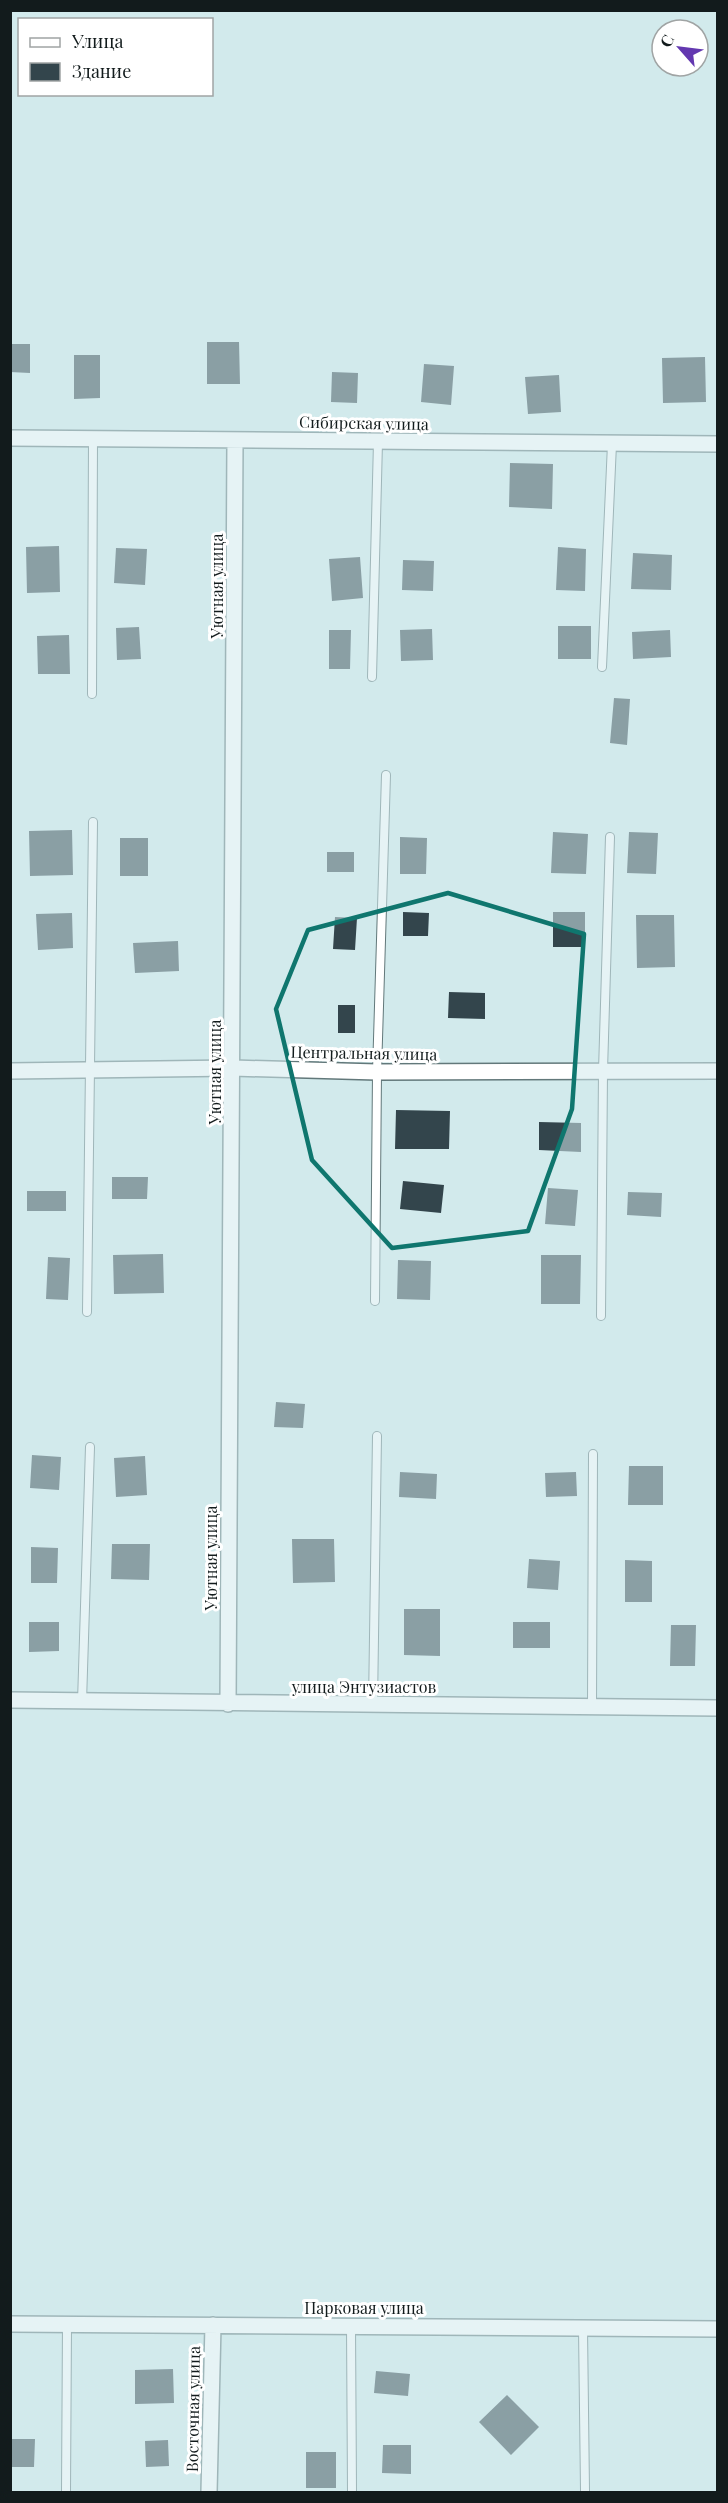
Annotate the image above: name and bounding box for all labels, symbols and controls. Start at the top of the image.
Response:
legend [18,18,213,96]
north arrow [650,18,710,78]
text: Улица [71,29,123,53]
text: С [654,31,678,51]
text: Здание [72,59,131,83]
street label: Сибирская улица [299,411,429,434]
street label: Уютная улица [206,534,227,639]
street label: Уютная улица [204,1020,225,1125]
street label: Центральная улица [290,1041,438,1064]
street label: Уютная улица [200,1506,221,1611]
street label: улица Энтузиастов [291,1676,437,1697]
street label: Парковая улица [304,2297,424,2318]
street label: Восточная улица [181,2346,204,2472]

